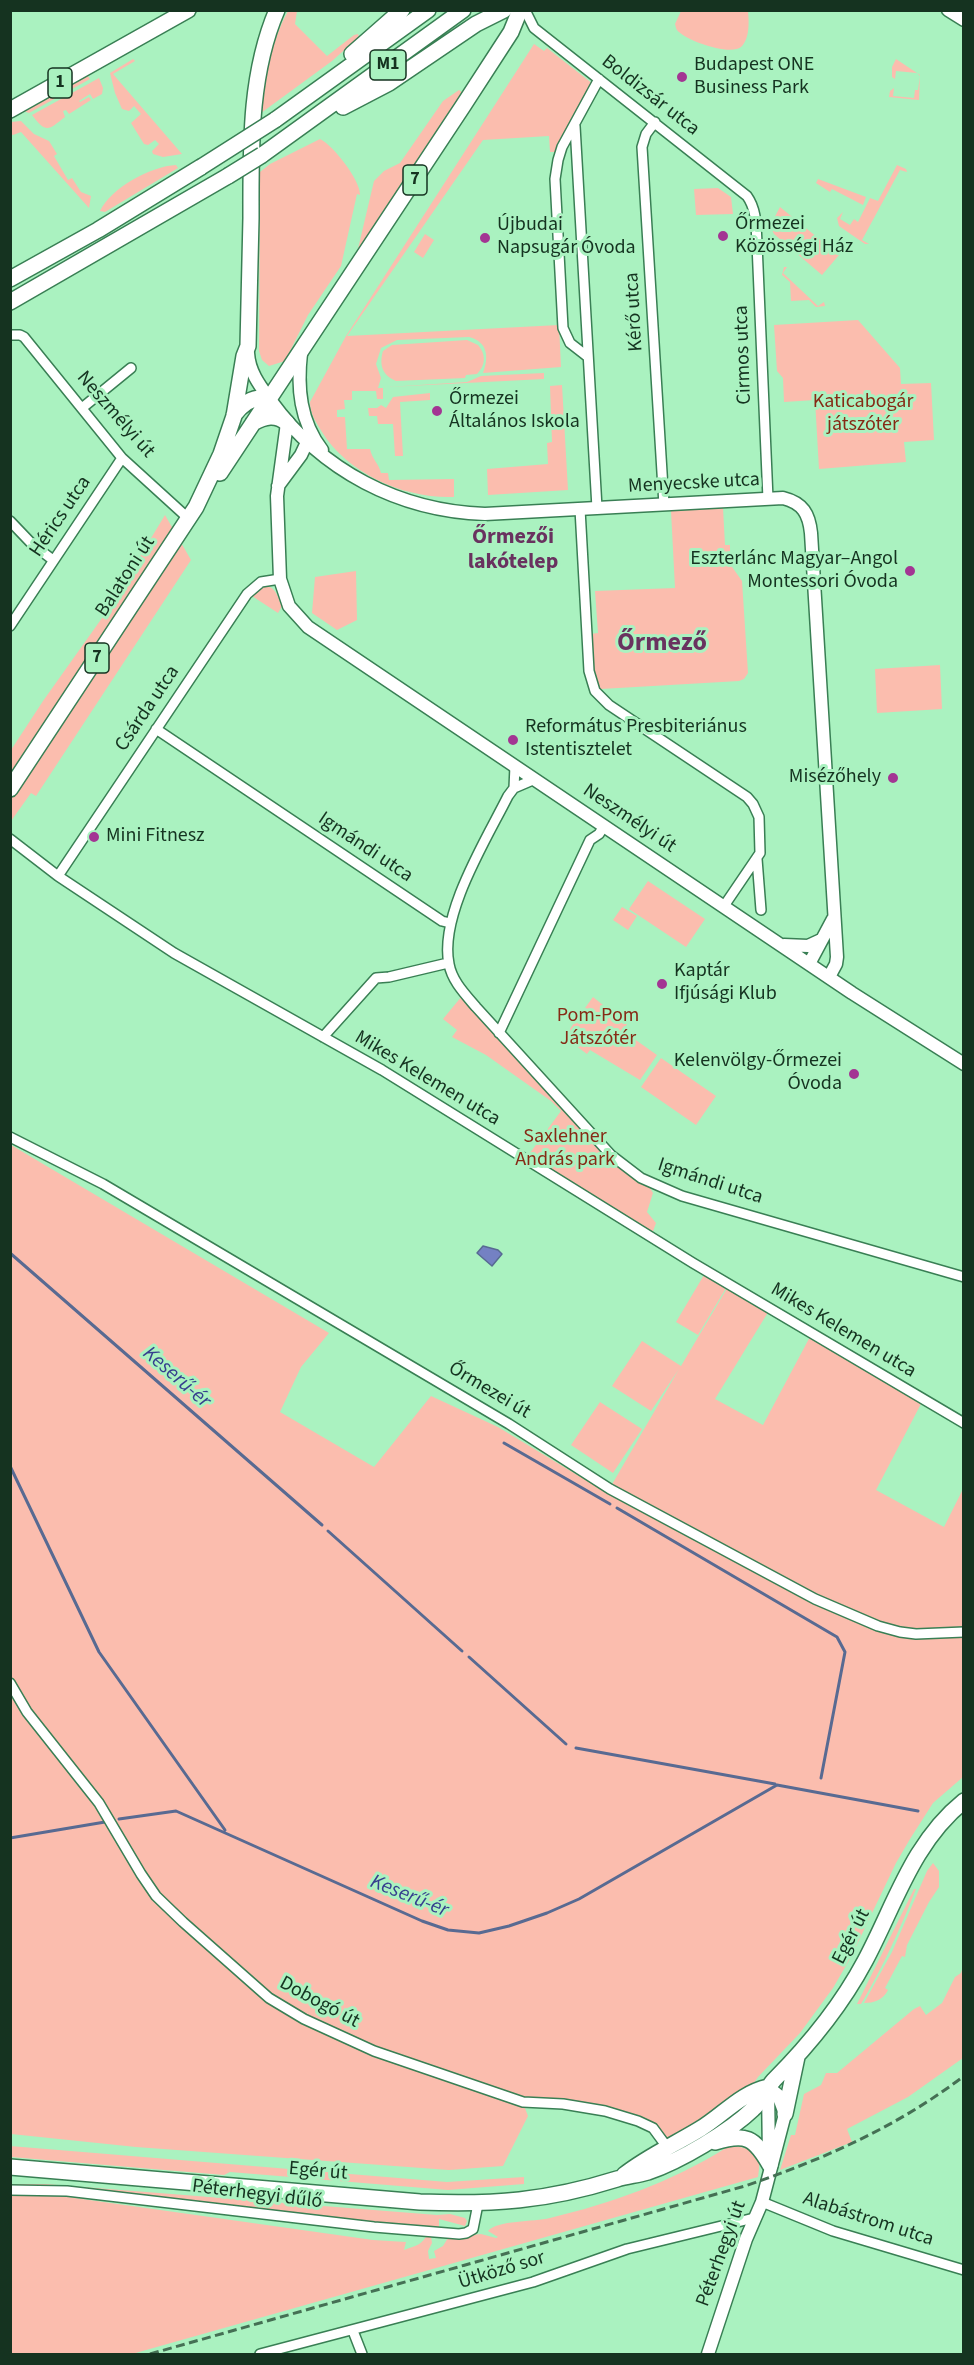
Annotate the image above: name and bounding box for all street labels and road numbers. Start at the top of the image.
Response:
road number: M1 [370,50,406,80]
street label: Boldizsár utca [596,50,704,142]
road number: 1 [48,68,72,98]
road number: 7 [403,165,427,195]
street label: Kérő utca [621,272,649,352]
street label: Cirmos utca [730,305,758,405]
street label: Neszmélyi út [71,367,159,463]
street label: Menyecske utca [628,469,760,499]
street label: Hérics utca [25,472,97,562]
street label: Balatoni út [91,532,161,622]
road number: 7 [85,643,109,673]
street label: Csárda utca [111,662,185,756]
street label: Neszmélyi út [578,779,680,859]
street label: Igmándi utca [313,807,417,889]
street label: Mikes Kelemen utca [350,1026,504,1132]
street label: Igmándi utca [654,1154,766,1210]
street label: Mikes Kelemen utca [766,1278,920,1384]
street label: Őrmezei út [444,1357,534,1425]
street label: Egér út [828,1905,876,1969]
street label: Dobogó út [275,1972,363,2034]
street label: Egér út [288,2157,348,2187]
street label: Péterhegyi dűlő [190,2175,324,2215]
street label: Alabástrom utca [800,2188,936,2252]
street label: Péterhegyi út [692,2198,752,2310]
street label: Ütköző sor [456,2246,548,2296]

